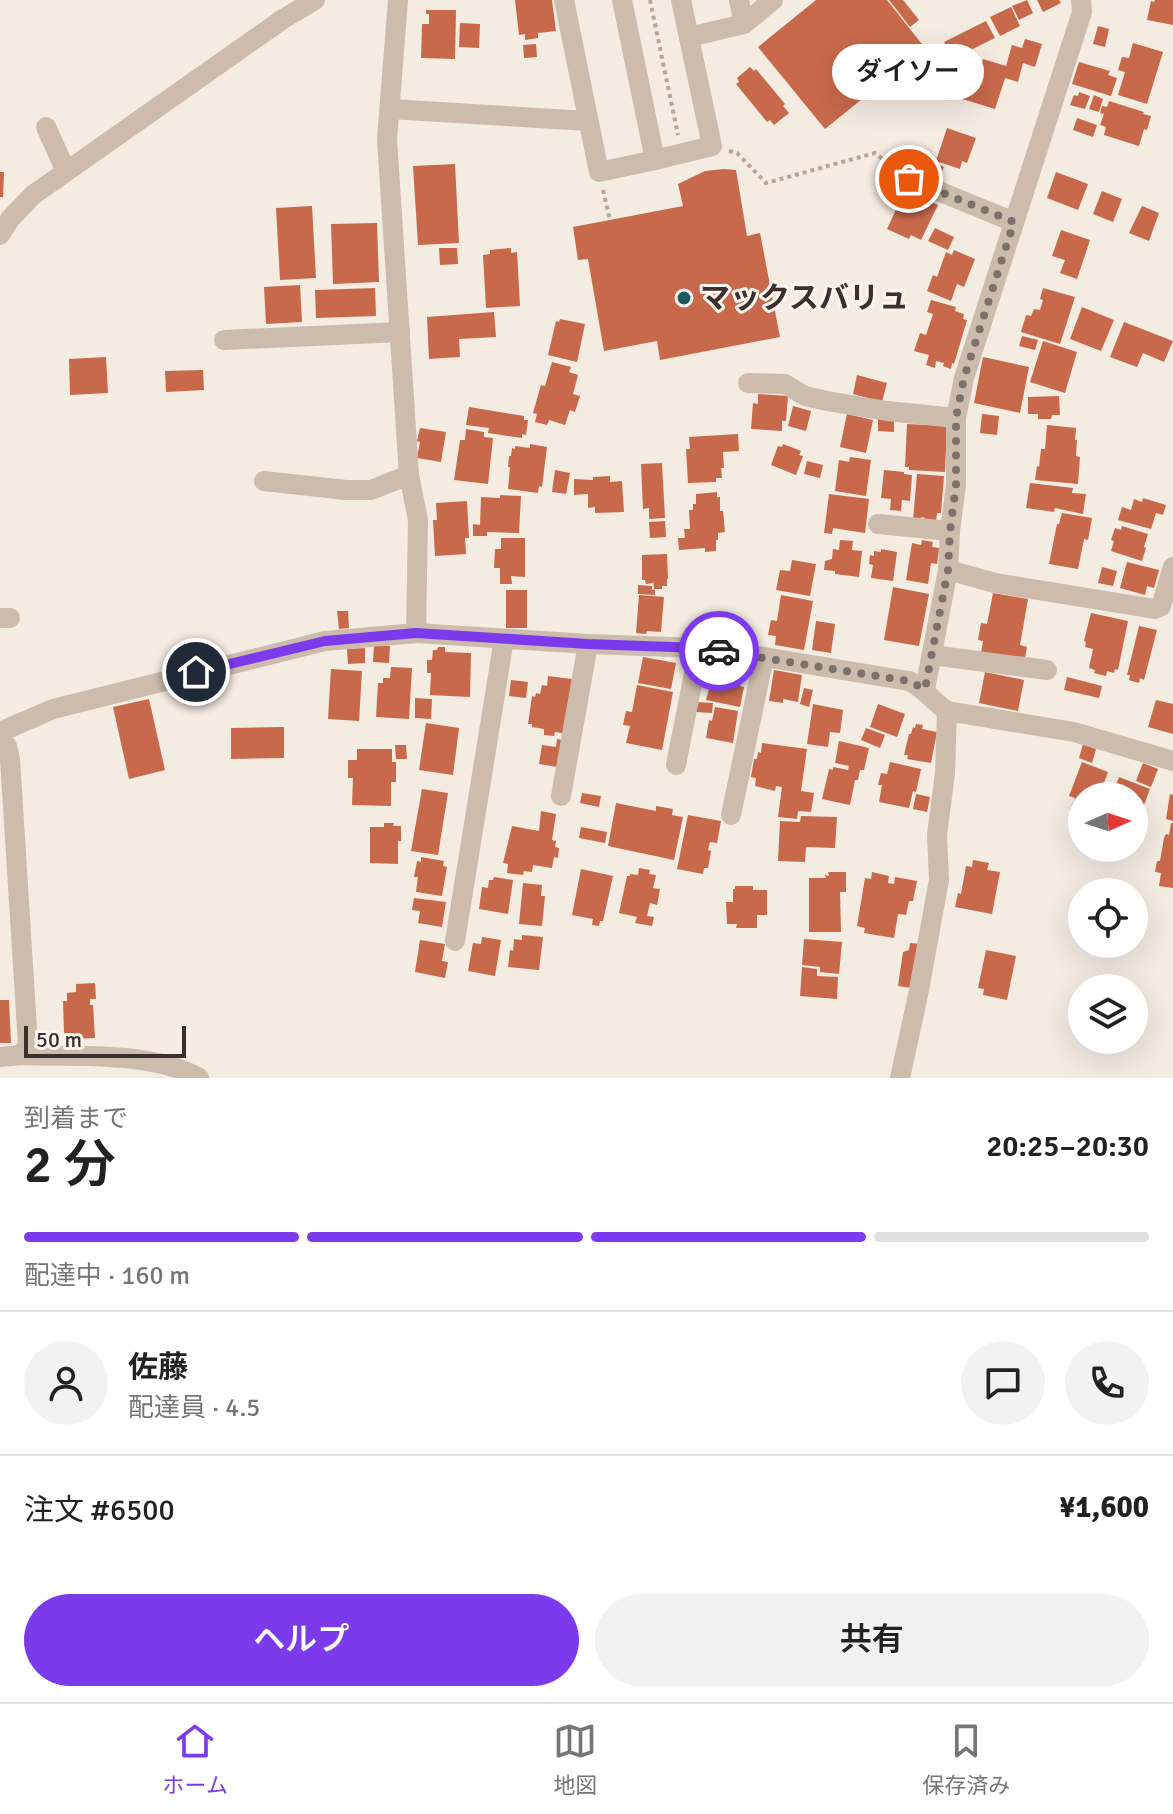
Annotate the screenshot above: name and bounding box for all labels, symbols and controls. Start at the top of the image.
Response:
callout: ダイソー [833,43,985,99]
text: ダイソー [856,56,960,88]
pin [875,145,943,213]
icon: bag [887,157,931,201]
place label: マックスバリュ [700,280,909,317]
marker: マックスバリュ [675,289,693,307]
courier [679,611,759,691]
icon: car [697,629,741,673]
pin [162,638,230,706]
icon: home [174,650,218,694]
north arrow [1068,782,1148,862]
map controls [1068,782,1148,1054]
button: locate [1068,878,1148,958]
button: layers [1068,974,1148,1054]
scale bar [24,1022,186,1058]
text: 50 m [36,1026,82,1053]
text: 到着まで [24,1103,128,1135]
text: 20:25–20:30 [986,1128,1149,1165]
text: 2 分 [24,1133,116,1197]
text: 配達中 · 160 m [24,1260,190,1292]
button: person [24,1341,108,1425]
button: chat [961,1341,1045,1425]
button: phone [1065,1341,1149,1425]
text: 佐藤 [128,1349,188,1386]
text: 配達員 · 4.5 [128,1392,260,1424]
text: ¥1,600 [1059,1489,1149,1526]
text: 注文 #6500 [24,1492,175,1529]
button: ヘルプ [24,1594,579,1686]
button: 共有 [595,1594,1149,1686]
tab: ホーム [163,1719,228,1799]
tab: 地図 [553,1719,597,1799]
tab: 保存済み [922,1719,1010,1799]

